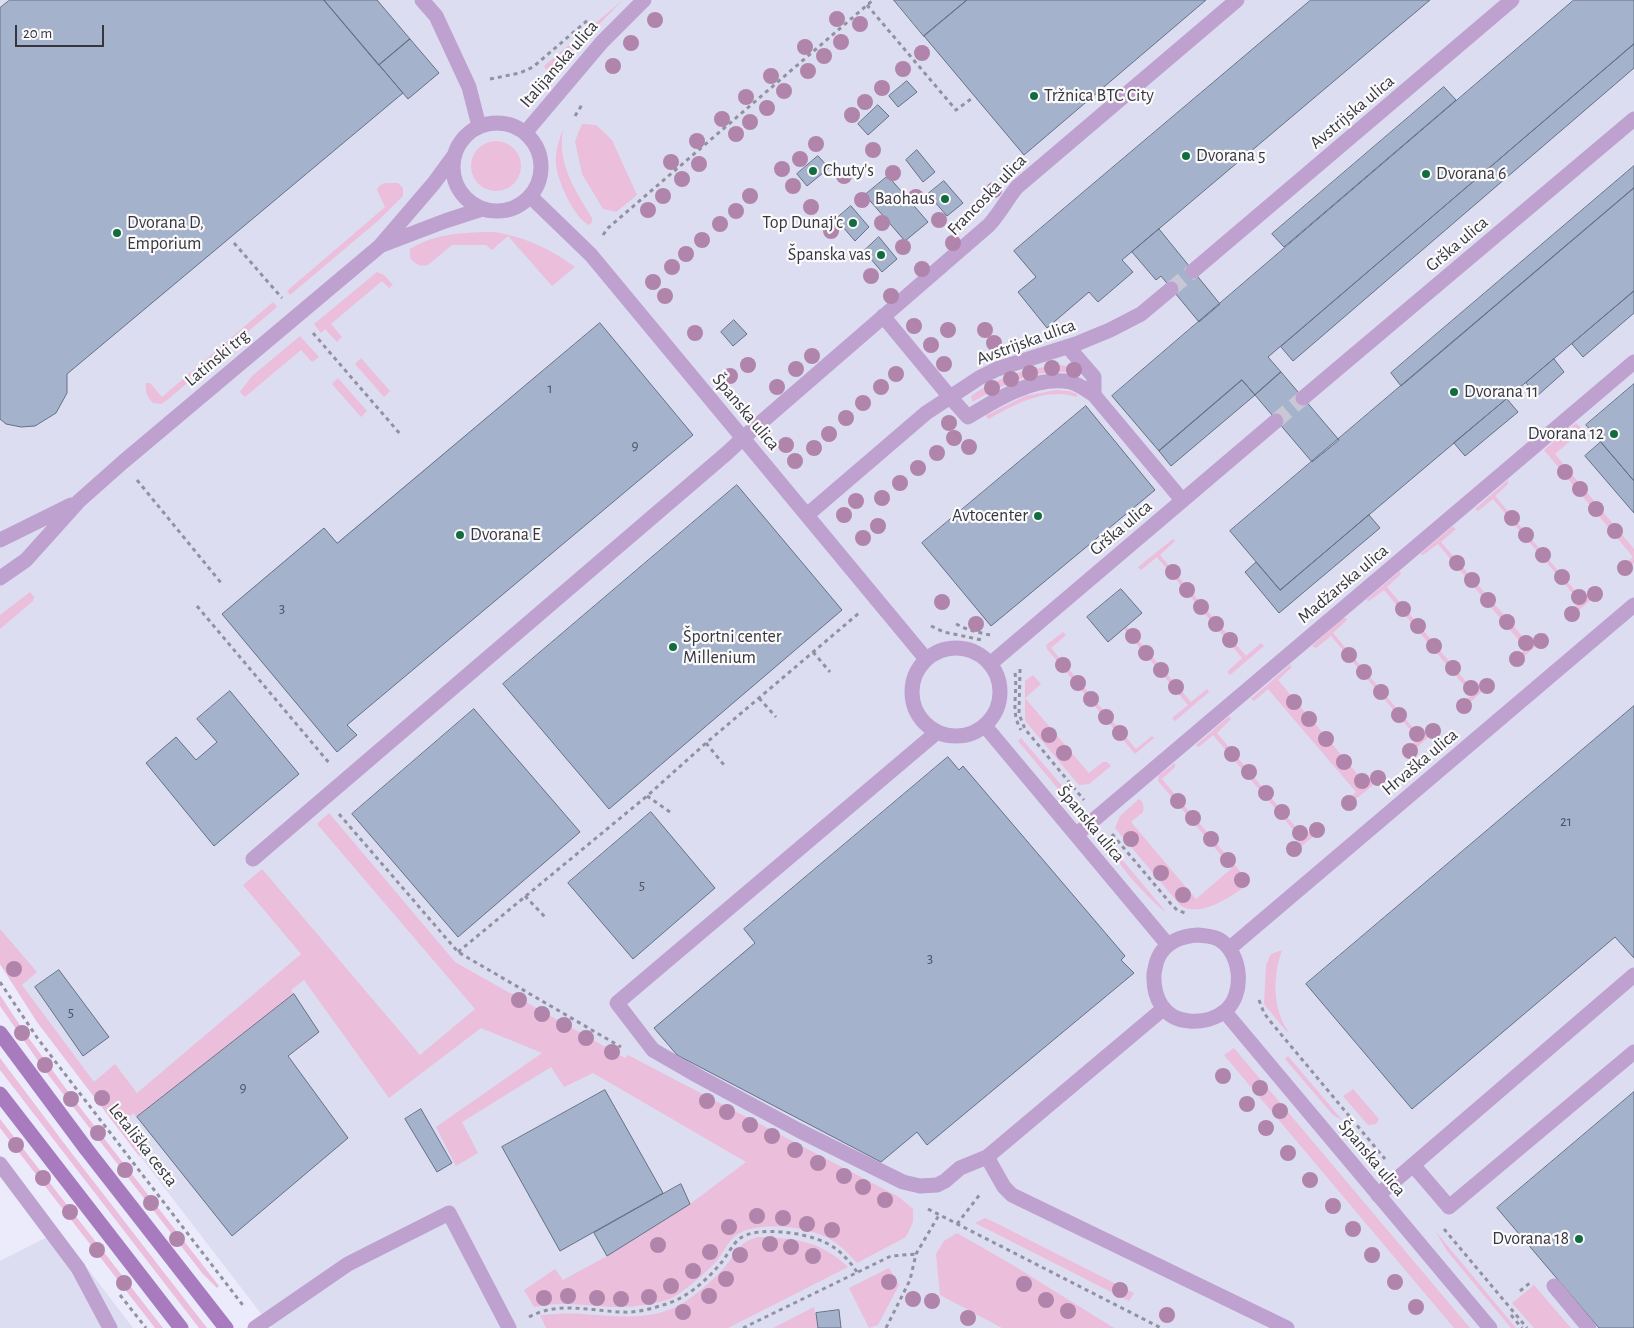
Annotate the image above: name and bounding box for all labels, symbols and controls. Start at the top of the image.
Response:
scale bar [18,15,106,47]
street label: Italijanska ulica [515,16,603,112]
text: 20 m [23,26,52,41]
street label: Avstrijska ulica [1305,70,1399,154]
place label: Tržnica BTC City [1044,85,1154,107]
marker: Tržnica BTC City [1028,90,1040,102]
place label: Dvorana 5 [1196,145,1266,167]
street label: Francoska ulica [943,150,1031,240]
marker: Dvorana 5 [1180,150,1192,162]
place label: Chuty's [823,160,874,182]
place label: Dvorana 6 [1436,163,1506,185]
marker: Chuty's [807,165,819,177]
marker: Dvorana 6 [1420,168,1432,180]
place label: Baohaus [875,188,935,210]
marker: Baohaus [939,193,951,205]
place label: Dvorana D, Emporium [127,212,204,254]
place label: Top Dunaj'c [762,212,843,234]
street label: Grška ulica [1421,212,1493,276]
marker: Top Dunaj'c [847,217,859,229]
marker: Dvorana D, Emporium [111,227,123,239]
place label: Španska vas [788,244,871,266]
marker: Španska vas [875,249,887,261]
street label: Avstrijska ulica [974,314,1078,370]
street label: Latinski trg [180,325,254,391]
street label: Španska ulica [708,369,784,455]
house number: 1 [547,379,553,397]
place label: Dvorana 11 [1464,381,1538,403]
marker: Dvorana 11 [1448,386,1460,398]
place label: Dvorana 12 [1528,423,1604,445]
marker: Dvorana 12 [1608,428,1620,440]
house number: 9 [631,436,639,454]
street label: Grška ulica [1085,496,1157,560]
place label: Avtocenter [952,505,1028,527]
marker: Avtocenter [1032,510,1044,522]
place label: Dvorana E [470,524,541,546]
marker: Dvorana E [454,529,466,541]
street label: Madžarska ulica [1293,540,1393,628]
house number: 3 [279,599,285,617]
place label: Športni center Millenium [683,626,782,669]
marker: Športni center Millenium [667,641,679,653]
street label: Hrvaška ulica [1378,724,1462,800]
street label: Španska ulica [1053,781,1129,867]
house number: 21 [1560,812,1572,830]
house number: 5 [639,876,645,894]
house number: 3 [927,949,933,967]
house number: 5 [68,1003,74,1021]
house number: 9 [239,1078,247,1096]
street label: Letališka cesta [104,1099,182,1191]
street label: Španska ulica [1334,1115,1410,1201]
place label: Dvorana 18 [1492,1228,1569,1250]
marker: Dvorana 18 [1573,1233,1585,1245]

